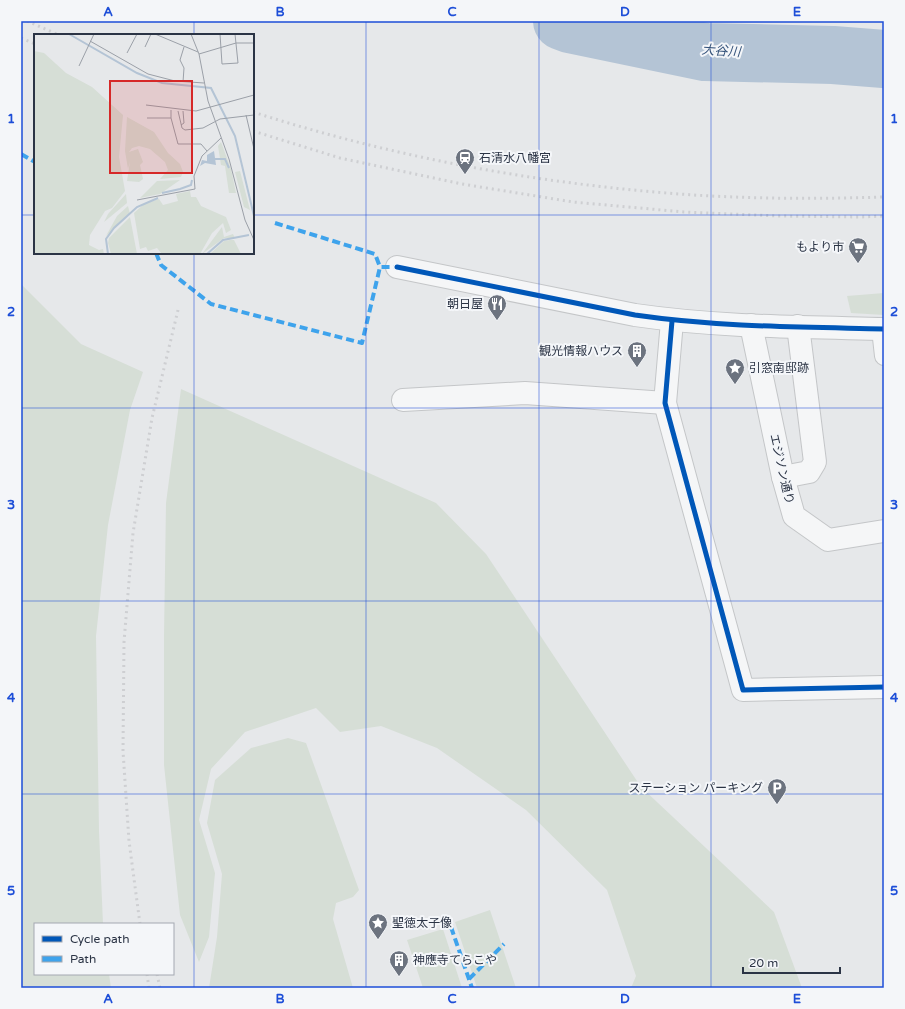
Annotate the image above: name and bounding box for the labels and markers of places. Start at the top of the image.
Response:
station icon: 石清水八幡宮 [454,147,476,175]
place label: 石清水八幡宮 [479,151,551,165]
supermarket icon: もより市 [847,236,869,264]
place label: もより市 [796,240,844,254]
restaurant icon: 朝日屋 [486,293,508,321]
place label: 朝日屋 [447,297,483,311]
building icon: 観光情報ハウス [626,340,648,368]
place label: 観光情報ハウス [539,344,623,358]
place icon: 引窓南邸跡 [724,357,746,385]
place label: 引窓南邸跡 [749,361,809,375]
parking icon: ステーション パーキング [766,777,788,805]
place label: ステーション パーキング [628,781,763,795]
place icon: 聖徳太子像 [367,912,389,940]
place label: 聖徳太子像 [392,916,452,930]
building icon: 神應寺てらこや [388,949,410,977]
place label: 神應寺てらこや [413,953,497,967]

